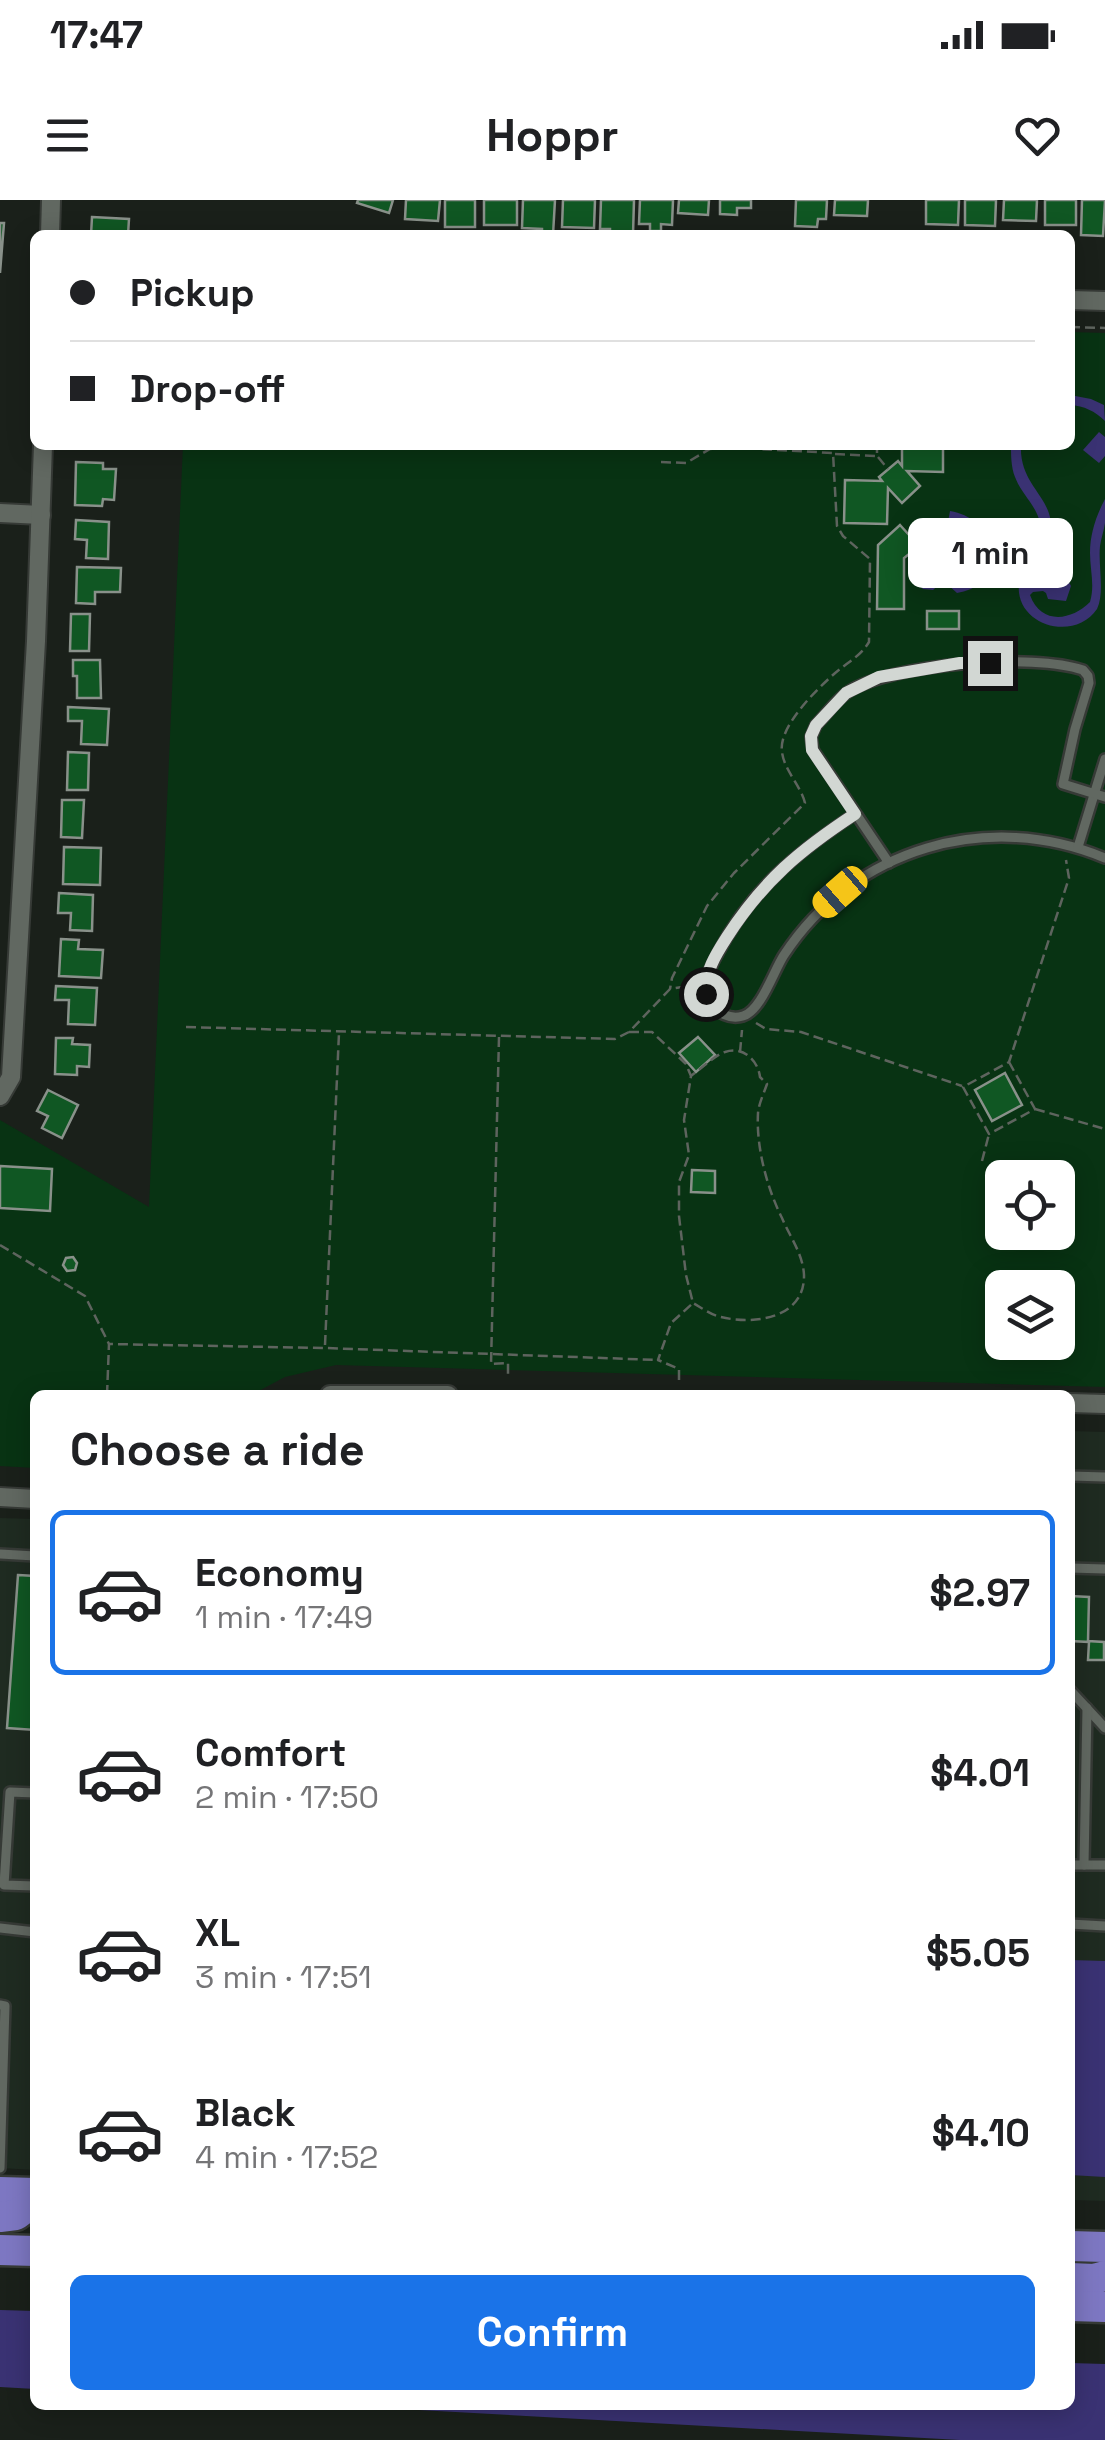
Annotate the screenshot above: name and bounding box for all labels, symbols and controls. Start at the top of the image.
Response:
text: 17:47 [50,11,143,59]
text: Hoppr [486,107,619,164]
icon: menu [40,108,95,163]
icon: heart [1010,108,1065,163]
text: Pickup [130,269,254,317]
text: Drop-off [130,365,285,413]
callout: 1 min [908,518,1072,588]
text: 1 min [951,533,1030,573]
route end [968,641,1013,686]
car [808,861,872,923]
route start [684,972,729,1017]
map controls [985,1160,1075,1360]
button: locate [985,1160,1075,1250]
button: layers [985,1270,1075,1360]
text: Choose a ride [70,1421,365,1478]
icon: car [75,1548,165,1638]
text: Economy [195,1549,364,1597]
text: $2.97 [929,1569,1030,1617]
text: 1 min · 17:49 [195,1597,373,1637]
icon: car [75,1728,165,1818]
text: Comfort [195,1729,346,1777]
text: $4.01 [930,1749,1030,1797]
text: 2 min · 17:50 [195,1777,379,1817]
icon: car [75,1908,165,1998]
text: XL [195,1909,240,1957]
text: $5.05 [926,1929,1030,1977]
text: 3 min · 17:51 [195,1957,372,1997]
icon: car [75,2088,165,2178]
text: Black [195,2089,296,2137]
text: $4.10 [932,2109,1030,2157]
text: 4 min · 17:52 [195,2137,378,2177]
button: Confirm [70,2275,1035,2390]

